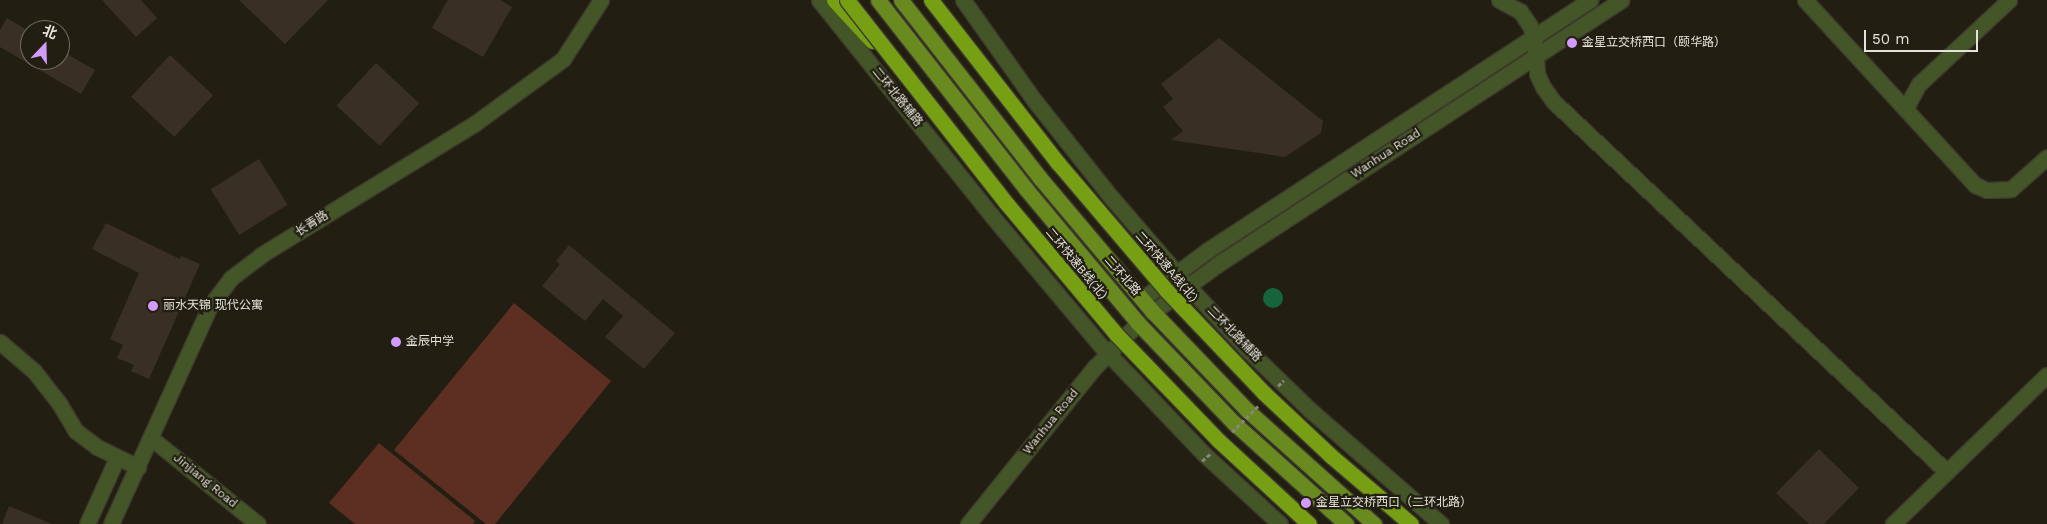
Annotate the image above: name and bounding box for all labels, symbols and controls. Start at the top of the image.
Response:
north arrow [20,20,70,70]
scale bar [1867,20,1981,52]
text: 北 [41,22,59,42]
text: 50 m [1872,30,1909,48]
place label: 金星立交桥西口（颐华路） [1582,36,1726,50]
marker: 金星立交桥西口（颐华路） [1566,37,1578,49]
street label: 二环北路辅路 [869,64,925,130]
street label: Wanhua Road [1348,126,1424,182]
street label: 长青路 [293,208,331,240]
street label: 二环快速B线(北) [1042,226,1110,302]
street label: 二环快速A线(北) [1132,229,1200,305]
street label: 二环北路 [1101,253,1143,299]
place label: 丽水天锦 现代公寓 [163,299,263,313]
marker: 丽水天锦 现代公寓 [147,300,159,312]
street label: 二环北路辅路 [1204,303,1264,365]
place label: 金辰中学 [406,335,454,349]
marker: 金辰中学 [390,336,402,348]
street label: Wanhua Road [1020,386,1082,458]
street label: Jinjiang Road [170,451,240,511]
place label: 金星立交桥西口（二环北路） [1316,496,1472,510]
marker: 金星立交桥西口（二环北路） [1300,497,1312,509]

